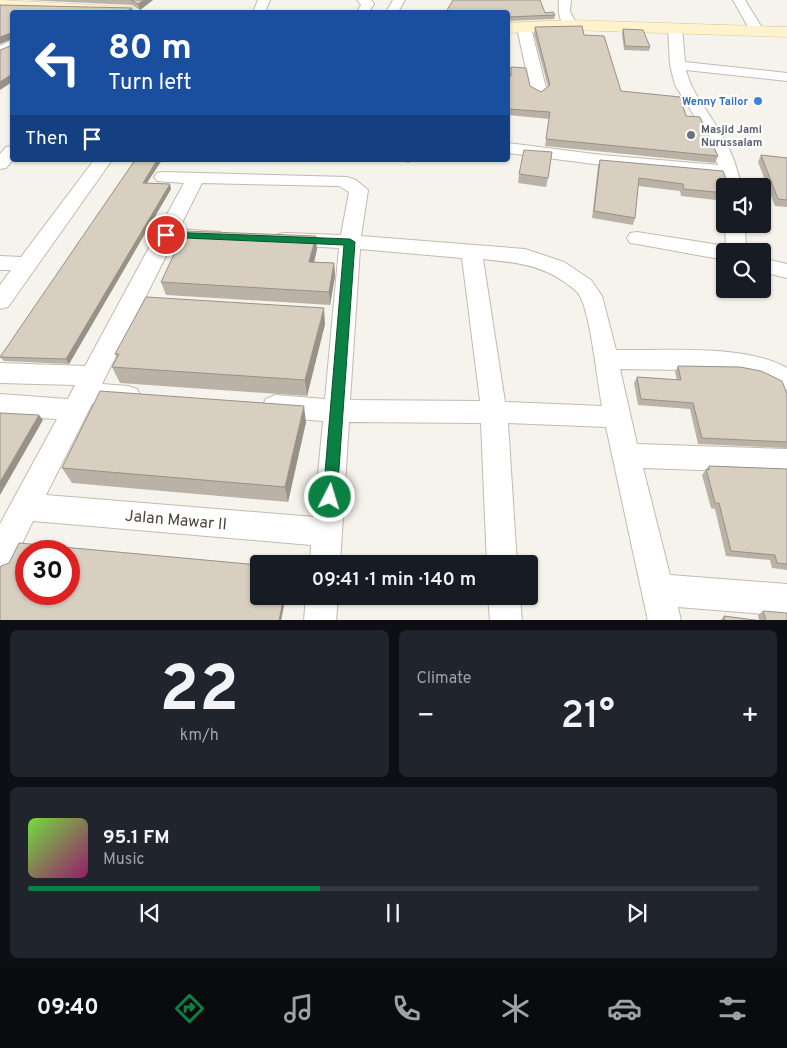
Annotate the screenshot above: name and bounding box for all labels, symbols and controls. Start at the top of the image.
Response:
text: 80 m [108,27,192,71]
icon: left [25,30,90,95]
text: Turn left [108,70,191,97]
place label: Wenny Tailor [682,95,748,109]
marker: Wenny Tailor [752,95,764,107]
place label: Masjid Jami Nurussalam [701,123,762,150]
icon: arrive [78,125,106,153]
text: Then [25,127,68,151]
marker: Masjid Jami Nurussalam [685,129,697,141]
map controls [716,178,771,298]
button: sound [716,178,771,233]
pin [145,214,187,256]
icon: arrive [152,221,180,249]
button: search [716,243,771,298]
position arrow [303,470,355,522]
street label: Jalan Mawar II [124,507,228,535]
speed limit sign: 30 [15,540,80,605]
text: 09:41 · 1 min · 140 m [312,568,476,592]
text: 22 [160,652,239,734]
text: Climate [417,669,471,689]
text: 21° [561,693,615,742]
text: − [417,699,435,735]
text: + [741,699,759,735]
text: km/h [180,726,219,746]
text: 95.1 FM [103,826,170,850]
text: Music [103,850,144,870]
icon: previous [136,899,164,927]
icon: pause [379,899,407,927]
icon: next [623,899,651,927]
icon: directions [172,991,207,1026]
icon: music [281,991,316,1026]
icon: phone [389,991,424,1026]
icon: climate [498,991,533,1026]
icon: car [607,991,642,1026]
icon: filters [715,991,750,1026]
text: 09:40 [37,995,99,1022]

